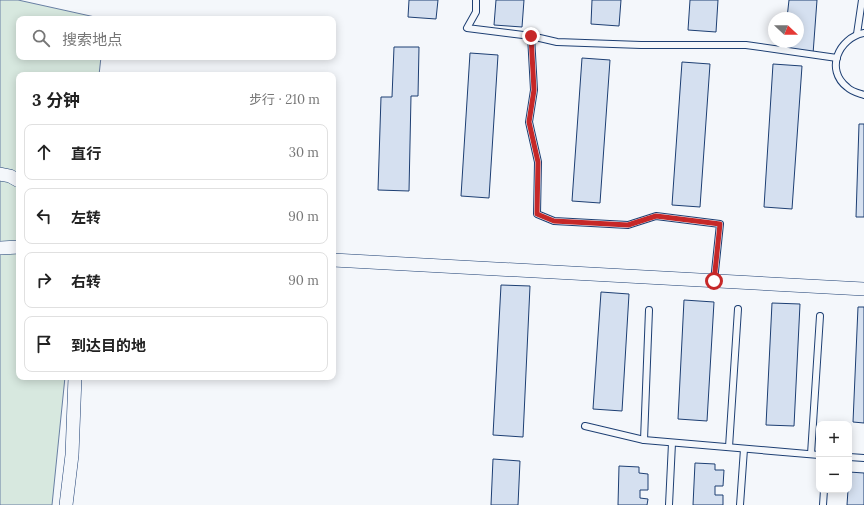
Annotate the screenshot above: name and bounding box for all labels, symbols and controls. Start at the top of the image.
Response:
north arrow [768,12,804,48]
search box [16,16,336,60]
icon: search [30,27,52,49]
route end [522,27,540,45]
text: 搜索地点 [62,30,122,49]
text: 3 分钟 [32,89,80,111]
text: 步行 · 210 m [249,91,320,108]
icon: ahead [33,141,55,163]
text: 直行 [71,144,101,163]
text: 30 m [289,144,319,161]
icon: left [33,205,55,227]
text: 左转 [71,208,101,227]
text: 90 m [288,208,319,225]
icon: right [33,269,55,291]
text: 右转 [71,272,101,291]
text: 90 m [288,272,319,289]
route start [705,272,723,290]
icon: arrive [33,333,55,355]
text: 到达目的地 [71,336,146,355]
map controls [816,421,852,493]
button: + [816,421,852,457]
button: − [816,457,852,493]

